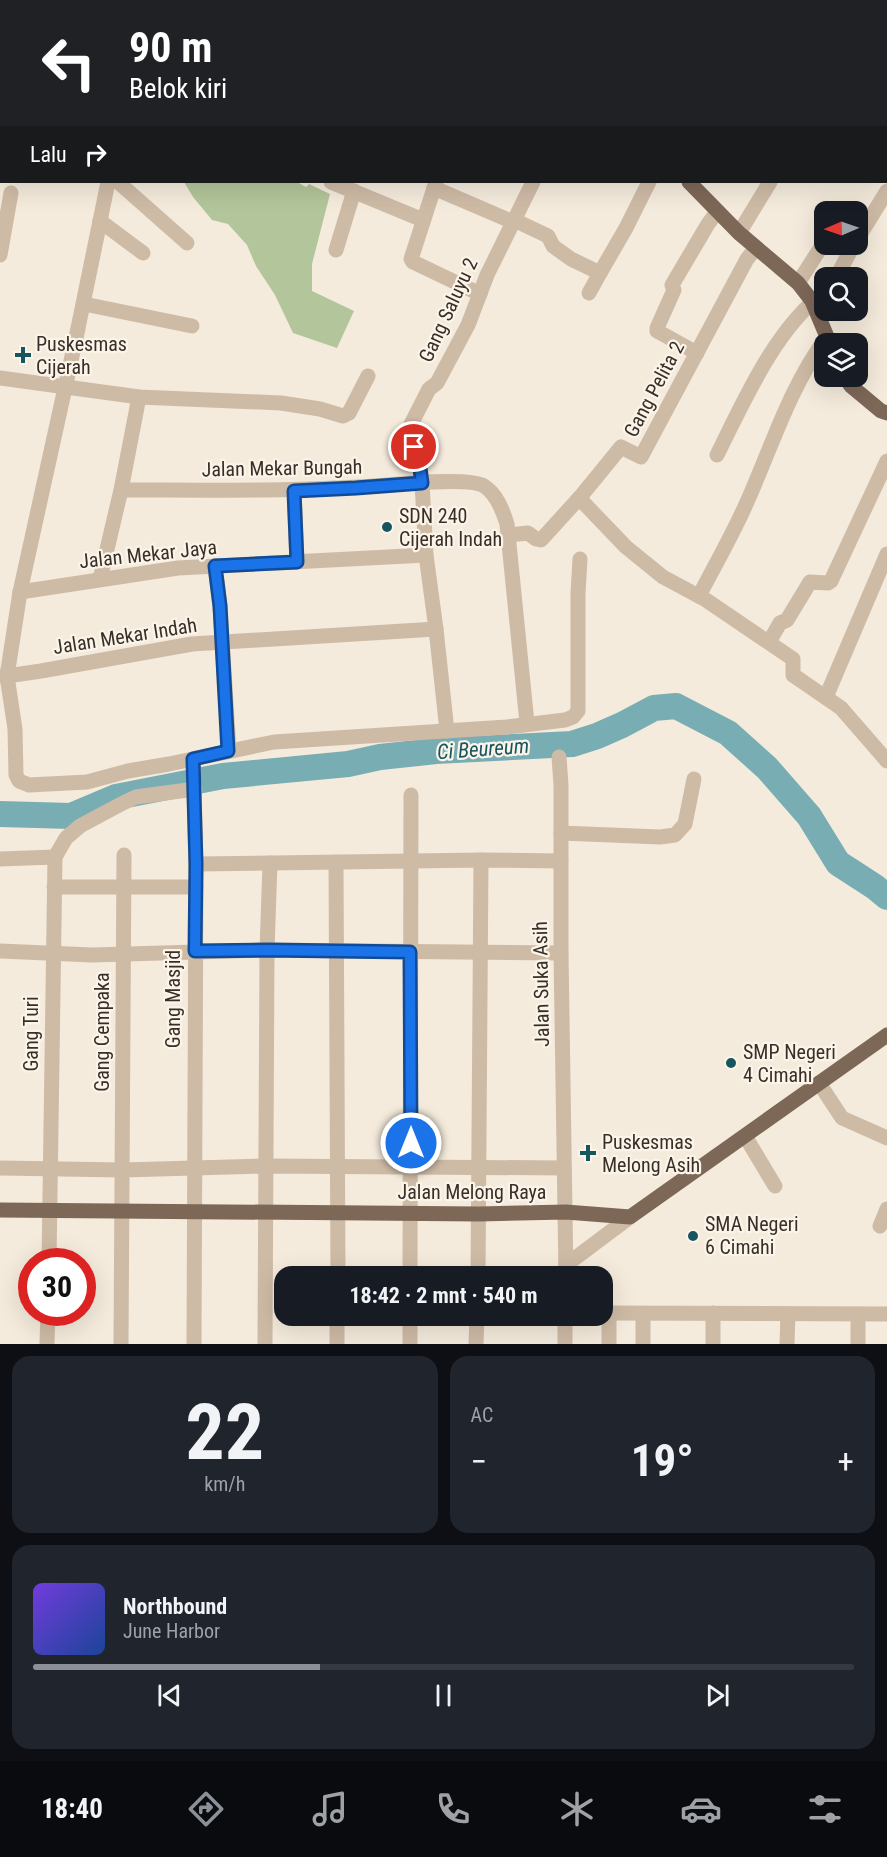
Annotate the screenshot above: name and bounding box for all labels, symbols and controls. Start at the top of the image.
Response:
text: 90 m [129,23,212,72]
icon: left [30,24,108,102]
text: Belok kiri [129,73,227,105]
icon: right [79,138,112,171]
text: Lalu [30,142,67,167]
north arrow [814,201,868,255]
map controls [814,201,868,387]
street label: Gang Saluyu 2 [413,254,483,366]
button: search [814,267,868,321]
place label: Puskesmas Cijerah [36,332,127,379]
button: layers [814,333,868,387]
street label: Gang Pelita 2 [619,337,689,441]
marker: Puskesmas Cijerah [14,346,32,364]
pin [388,421,439,472]
icon: arrive [397,430,430,463]
street label: Jalan Mekar Bungah [201,455,363,481]
place label: SDN 240 Cijerah Indah [399,504,502,551]
marker: SDN 240 Cijerah Indah [380,520,394,534]
street label: Jalan Mekar Jaya [78,535,218,573]
street label: Jalan Mekar Indah [51,613,199,659]
water label: Ci Beureum [436,734,530,764]
street label: Jalan Suka Asih [528,921,554,1047]
street label: Gang Masjid [161,950,185,1048]
street label: Gang Cempaka [90,972,114,1092]
street label: Gang Turi [19,997,43,1071]
place label: SMP Negeri 4 Cimahi [743,1040,836,1087]
marker: SMP Negeri 4 Cimahi [724,1056,738,1070]
position arrow [379,1111,443,1175]
place label: Puskesmas Melong Asih [602,1130,700,1177]
marker: Puskesmas Melong Asih [579,1144,597,1162]
street label: Jalan Melong Raya [398,1180,546,1204]
place label: SMA Negeri 6 Cimahi [705,1212,798,1259]
marker: SMA Negeri 6 Cimahi [686,1229,700,1243]
speed limit sign: 30 [18,1248,96,1326]
text: 18:42 · 2 mnt · 540 m [349,1283,538,1308]
text: 22 [185,1387,264,1478]
text: AC [471,1403,493,1427]
text: 19° [631,1434,694,1487]
text: − [471,1442,487,1481]
text: + [838,1442,854,1481]
text: km/h [204,1472,245,1496]
text: Northbound [123,1594,227,1619]
text: June Harbor [123,1619,220,1643]
icon: previous [153,1679,186,1712]
icon: pause [427,1679,460,1712]
icon: next [701,1679,734,1712]
icon: directions [185,1788,227,1830]
icon: music [309,1788,351,1830]
icon: phone [432,1788,474,1830]
icon: climate [556,1788,598,1830]
icon: car [680,1788,722,1830]
icon: filters [804,1788,846,1830]
text: 18:40 [41,1793,103,1825]

